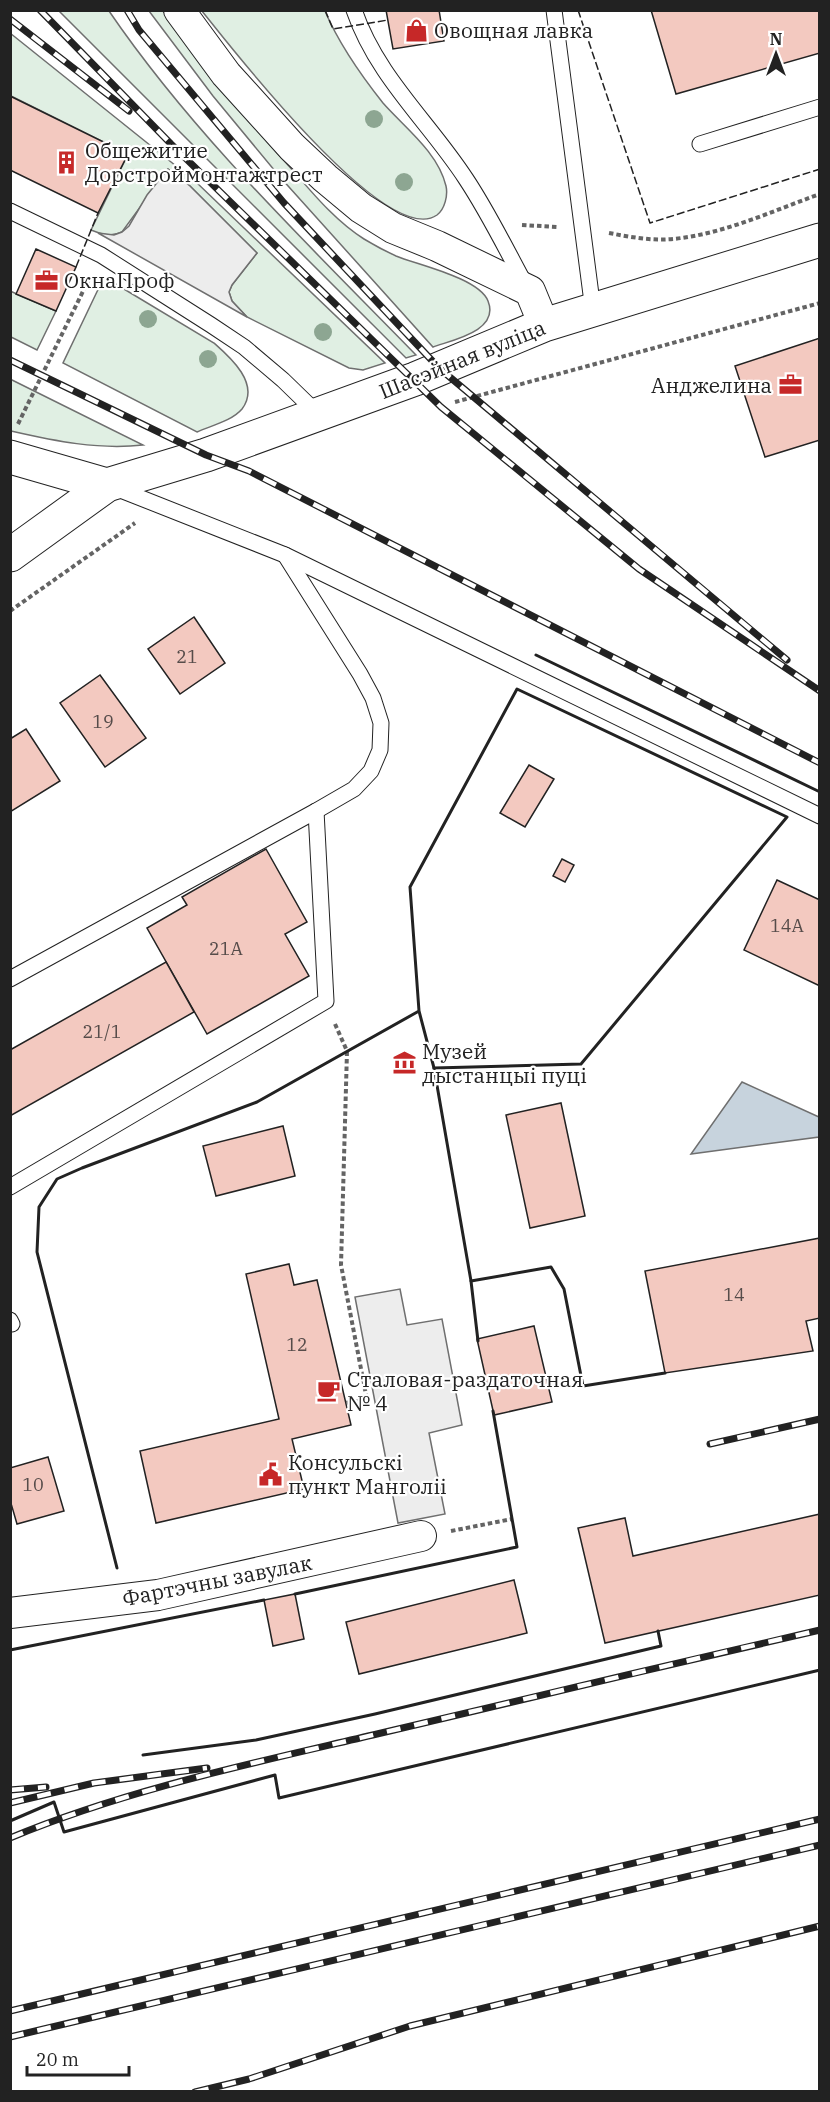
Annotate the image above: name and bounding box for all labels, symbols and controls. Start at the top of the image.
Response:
place label: Овощная лавка [434,16,593,44]
shop icon: Овощная лавка [403,17,429,43]
north arrow [746,24,806,84]
text: N [770,29,782,49]
place label: Общежитие Дорстроймонтажтрест [85,136,323,188]
building icon: Общежитие Дорстроймонтажтрест [54,149,80,175]
place label: ОкнаПроф [64,266,174,294]
office icon: ОкнаПроф [33,267,59,293]
street label: Шасэйная вуліца [375,313,549,405]
place label: Анджелина [651,371,772,399]
office icon: Анджелина [777,372,803,398]
house number: 21 [176,645,198,668]
house number: 19 [92,710,114,733]
house number: 14А [770,914,805,937]
house number: 21А [209,937,244,960]
house number: 21/1 [83,1020,122,1043]
place label: Музей дыстанцыі пуці [422,1037,587,1089]
museum icon: Музей дыстанцыі пуці [391,1050,417,1076]
house number: 14 [723,1283,745,1306]
house number: 12 [286,1333,308,1356]
place label: Сталовая-раздаточная № 4 [347,1365,583,1417]
cafe icon: Сталовая-раздаточная № 4 [316,1378,342,1404]
place label: Консульскі пункт Манголіі [288,1448,447,1500]
public building icon: Консульскі пункт Манголіі [257,1461,283,1487]
house number: 10 [22,1473,44,1496]
street label: Фартэчны завулак [120,1548,314,1612]
scale bar [27,2039,129,2077]
text: 20 m [36,2048,79,2071]

